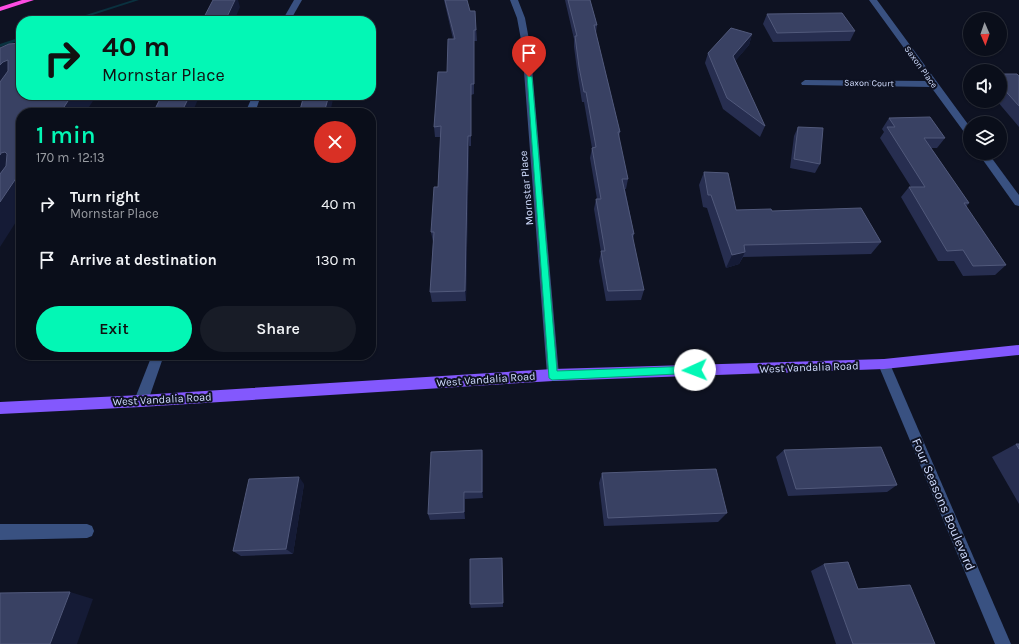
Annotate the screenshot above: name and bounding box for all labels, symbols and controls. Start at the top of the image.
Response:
north arrow [963,12,1007,56]
map controls [963,12,1007,160]
text: 40 m [102,30,170,63]
icon: right [36,32,88,84]
pin [512,36,546,77]
icon: arrive [518,42,540,64]
street label: Saxon Place [902,44,940,90]
text: Mornstar Place [102,64,225,86]
button: sound [963,64,1007,108]
street label: Saxon Court [844,78,895,88]
button: layers [963,116,1007,160]
text: 1 min [36,121,96,149]
button: close [314,121,356,163]
text: 170 m · 12:13 [36,150,105,165]
street label: Mornstar Place [517,150,536,226]
text: Turn right [70,188,140,206]
icon: right [36,193,58,215]
text: 40 m [321,195,356,213]
text: Mornstar Place [70,206,159,221]
icon: arrive [36,249,58,271]
text: Arrive at destination [70,251,217,269]
text: 130 m [316,251,356,269]
button: Exit [36,306,192,352]
button: Share [200,306,356,352]
position arrow [674,349,716,391]
street label: West Vandalia Road [759,359,859,376]
street label: West Vandalia Road [436,370,536,389]
street label: West Vandalia Road [112,390,212,409]
street label: Four Seasons Boulevard [909,436,978,573]

